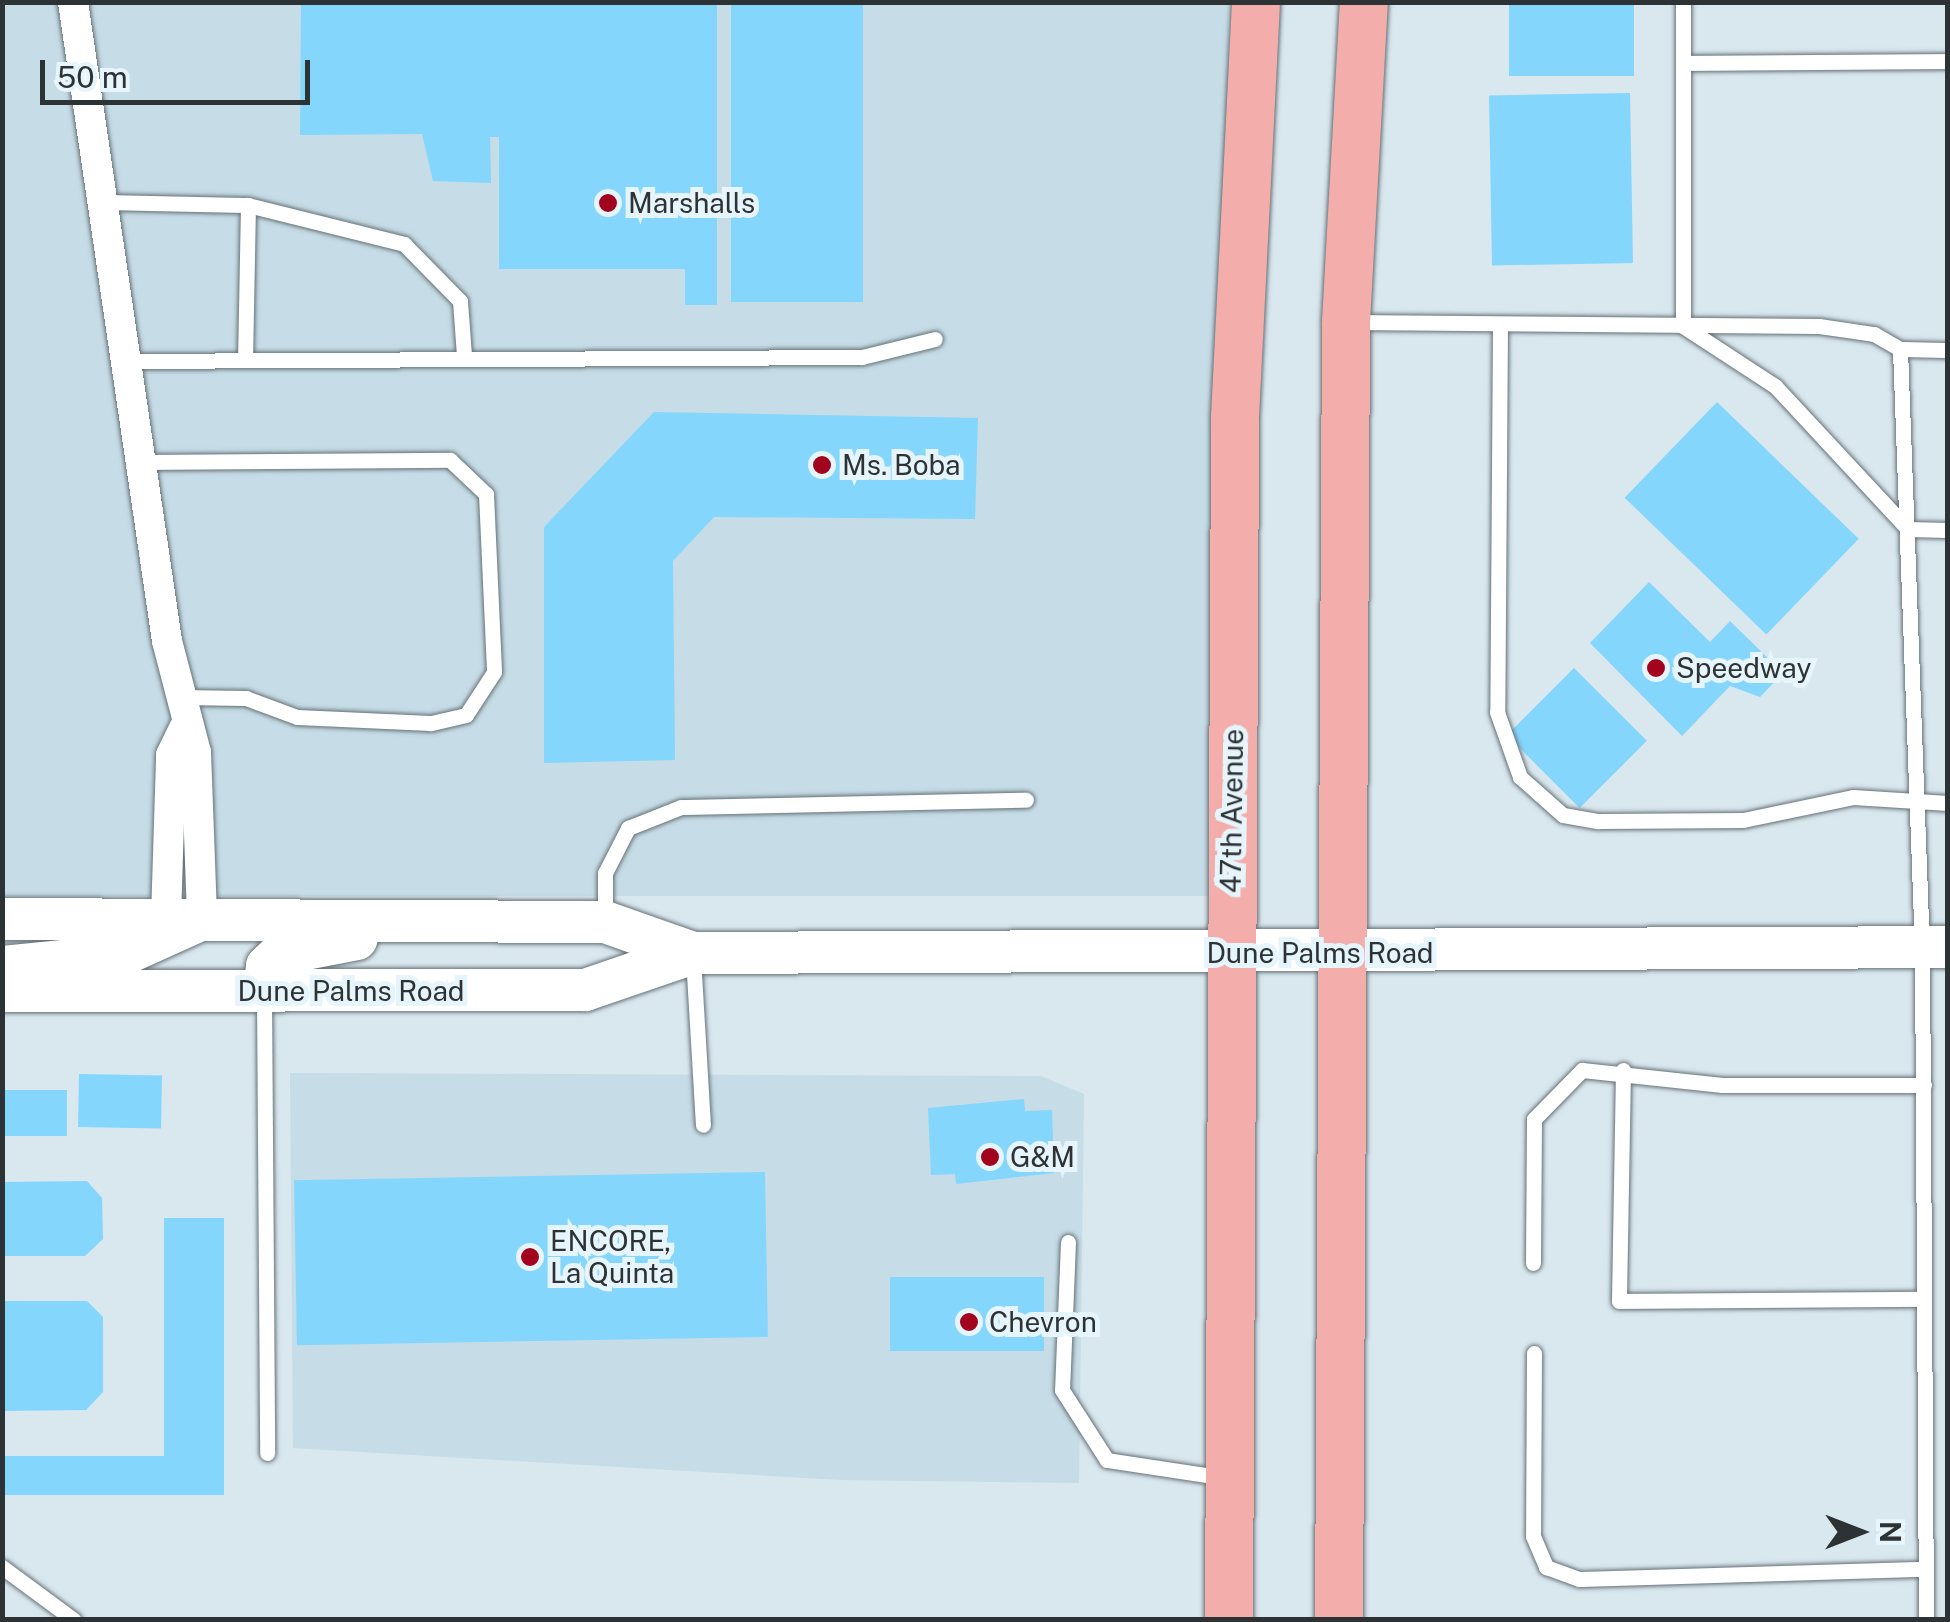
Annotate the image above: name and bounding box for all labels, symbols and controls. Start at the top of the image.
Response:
scale bar [45,40,315,102]
text: 50 m [57,59,128,95]
place label: Marshalls [628,186,755,220]
marker: Marshalls [597,192,619,214]
place label: Ms. Boba [842,448,961,482]
marker: Ms. Boba [811,454,833,476]
place label: Speedway [1676,651,1811,685]
marker: Speedway [1645,657,1667,679]
street label: 47th Avenue [1214,729,1250,893]
street label: Dune Palms Road [1206,936,1434,970]
street label: Dune Palms Road [237,974,465,1008]
place label: G&M [1010,1140,1075,1174]
marker: G&M [979,1146,1001,1168]
place label: ENCORE, La Quinta [550,1224,674,1290]
marker: ENCORE, La Quinta [519,1246,541,1268]
place label: Chevron [989,1305,1097,1339]
marker: Chevron [958,1311,980,1333]
north arrow [1810,1482,1910,1582]
text: N [1874,1521,1907,1543]

